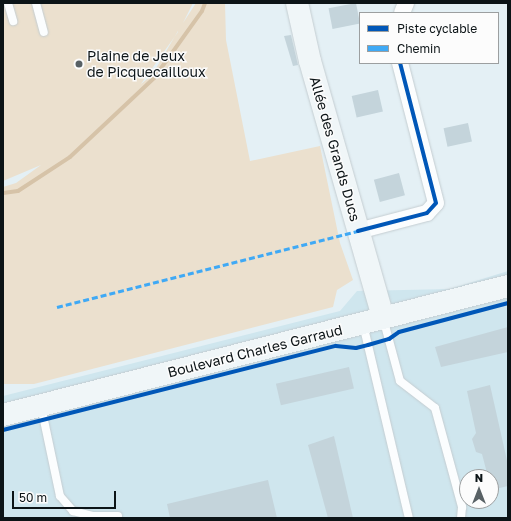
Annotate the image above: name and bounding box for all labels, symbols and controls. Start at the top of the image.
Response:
legend [359,12,499,64]
text: Piste cyclable [397,21,477,36]
text: Chemin [397,41,441,56]
place label: Plaine de Jeux de Picquecailloux [87,48,206,80]
marker: Plaine de Jeux de Picquecailloux [74,59,84,69]
street label: Allée des Grands Ducs [306,75,364,223]
street label: Boulevard Charles Garraud [166,321,344,381]
north arrow [459,469,499,509]
text: N [475,471,483,484]
scale bar [14,483,118,509]
text: 50 m [19,490,47,505]

